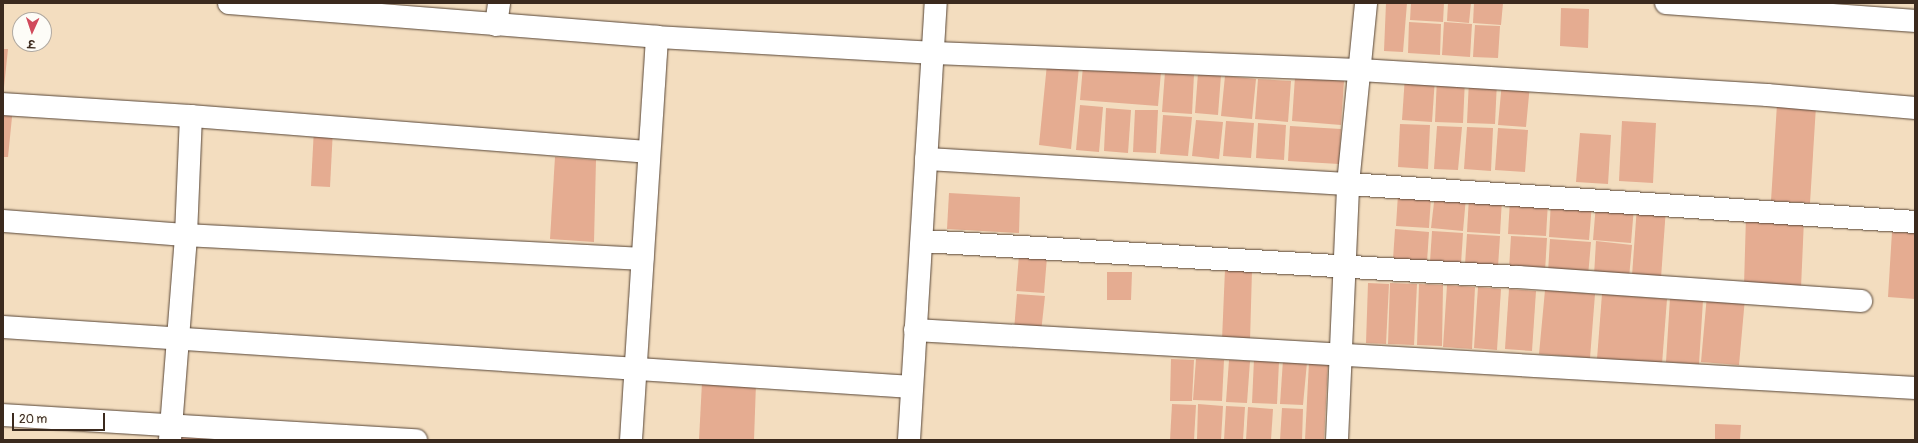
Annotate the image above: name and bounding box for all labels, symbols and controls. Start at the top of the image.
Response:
north arrow [12,12,52,52]
text: उ [27,37,35,50]
scale bar [14,405,107,431]
text: 20 m [19,412,47,427]

